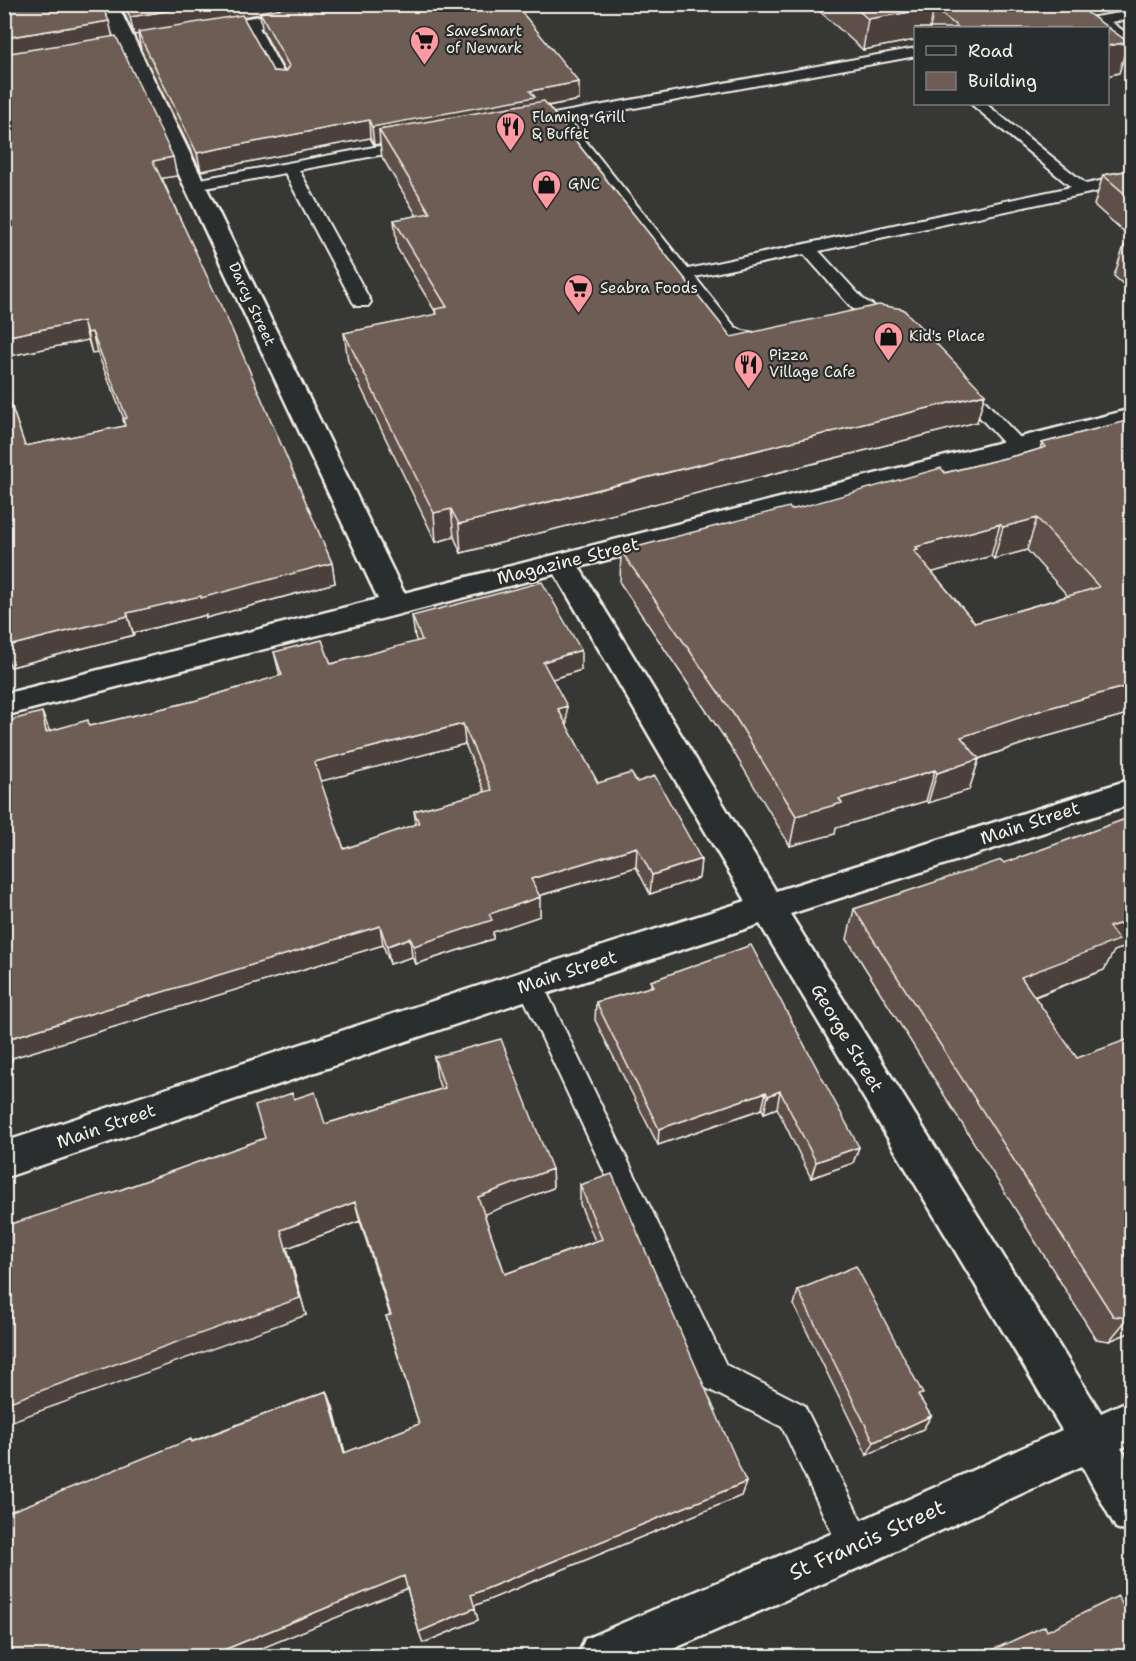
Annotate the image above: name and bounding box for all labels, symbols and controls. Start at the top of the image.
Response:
place label: SaveSmart of Newark [446,21,522,58]
supermarket icon: SaveSmart of Newark [409,24,441,66]
legend [914,27,1109,105]
text: Road [968,39,1013,63]
text: Building [968,69,1037,93]
place label: Flaming Grill & Buffet [532,107,626,144]
restaurant icon: Flaming Grill & Buffet [495,110,527,152]
shop icon: GNC [531,168,563,210]
place label: GNC [568,174,600,194]
street label: Darcy Street [224,259,280,349]
supermarket icon: Seabra Foods [563,272,595,314]
place label: Seabra Foods [600,278,698,298]
shop icon: Kid's Place [872,320,904,362]
place label: Kid's Place [909,326,985,346]
place label: Pizza Village Cafe [769,345,856,382]
restaurant icon: Pizza Village Cafe [732,348,764,390]
street label: Magazine Street [494,532,642,590]
street label: Main Street [977,796,1083,850]
street label: Main Street [514,945,620,999]
street label: George Street [805,979,889,1097]
street label: Main Street [53,1098,159,1154]
street label: St Francis Street [785,1493,949,1587]

